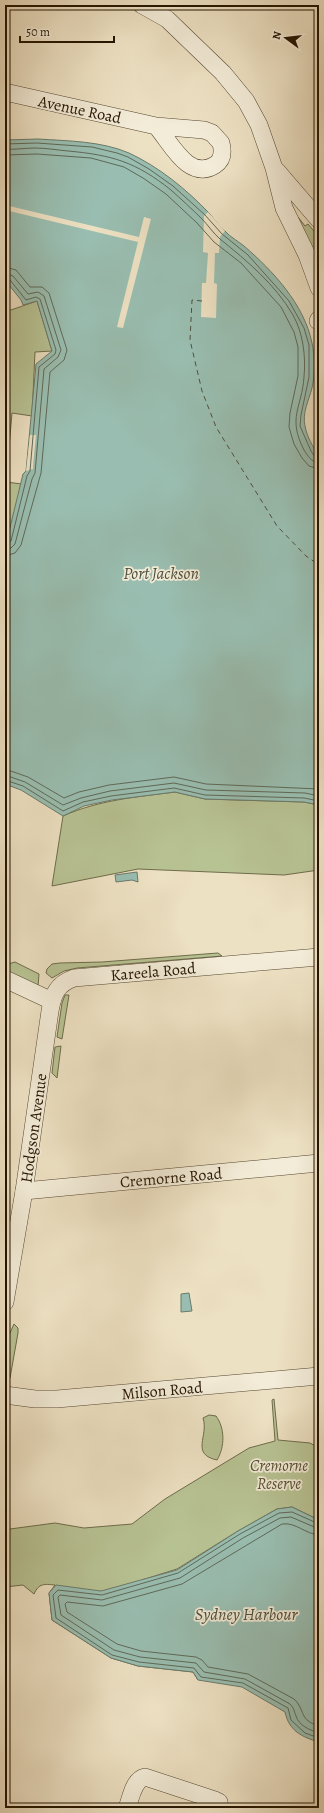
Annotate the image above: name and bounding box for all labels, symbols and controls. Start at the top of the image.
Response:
scale bar [20,18,114,44]
north arrow [266,18,306,58]
text: 50 m [26,24,50,40]
text: N [269,30,285,41]
street label: Avenue Road [35,90,124,130]
water label: Port Jackson [123,562,199,585]
street label: Kareela Road [110,957,197,987]
street label: Hodgson Avenue [15,1072,53,1184]
street label: Cremorne Road [119,1163,224,1193]
street label: Milson Road [121,1376,204,1406]
park label: Cremorne Reserve [250,1455,308,1495]
water label: Sydney Harbour [195,1603,298,1626]

